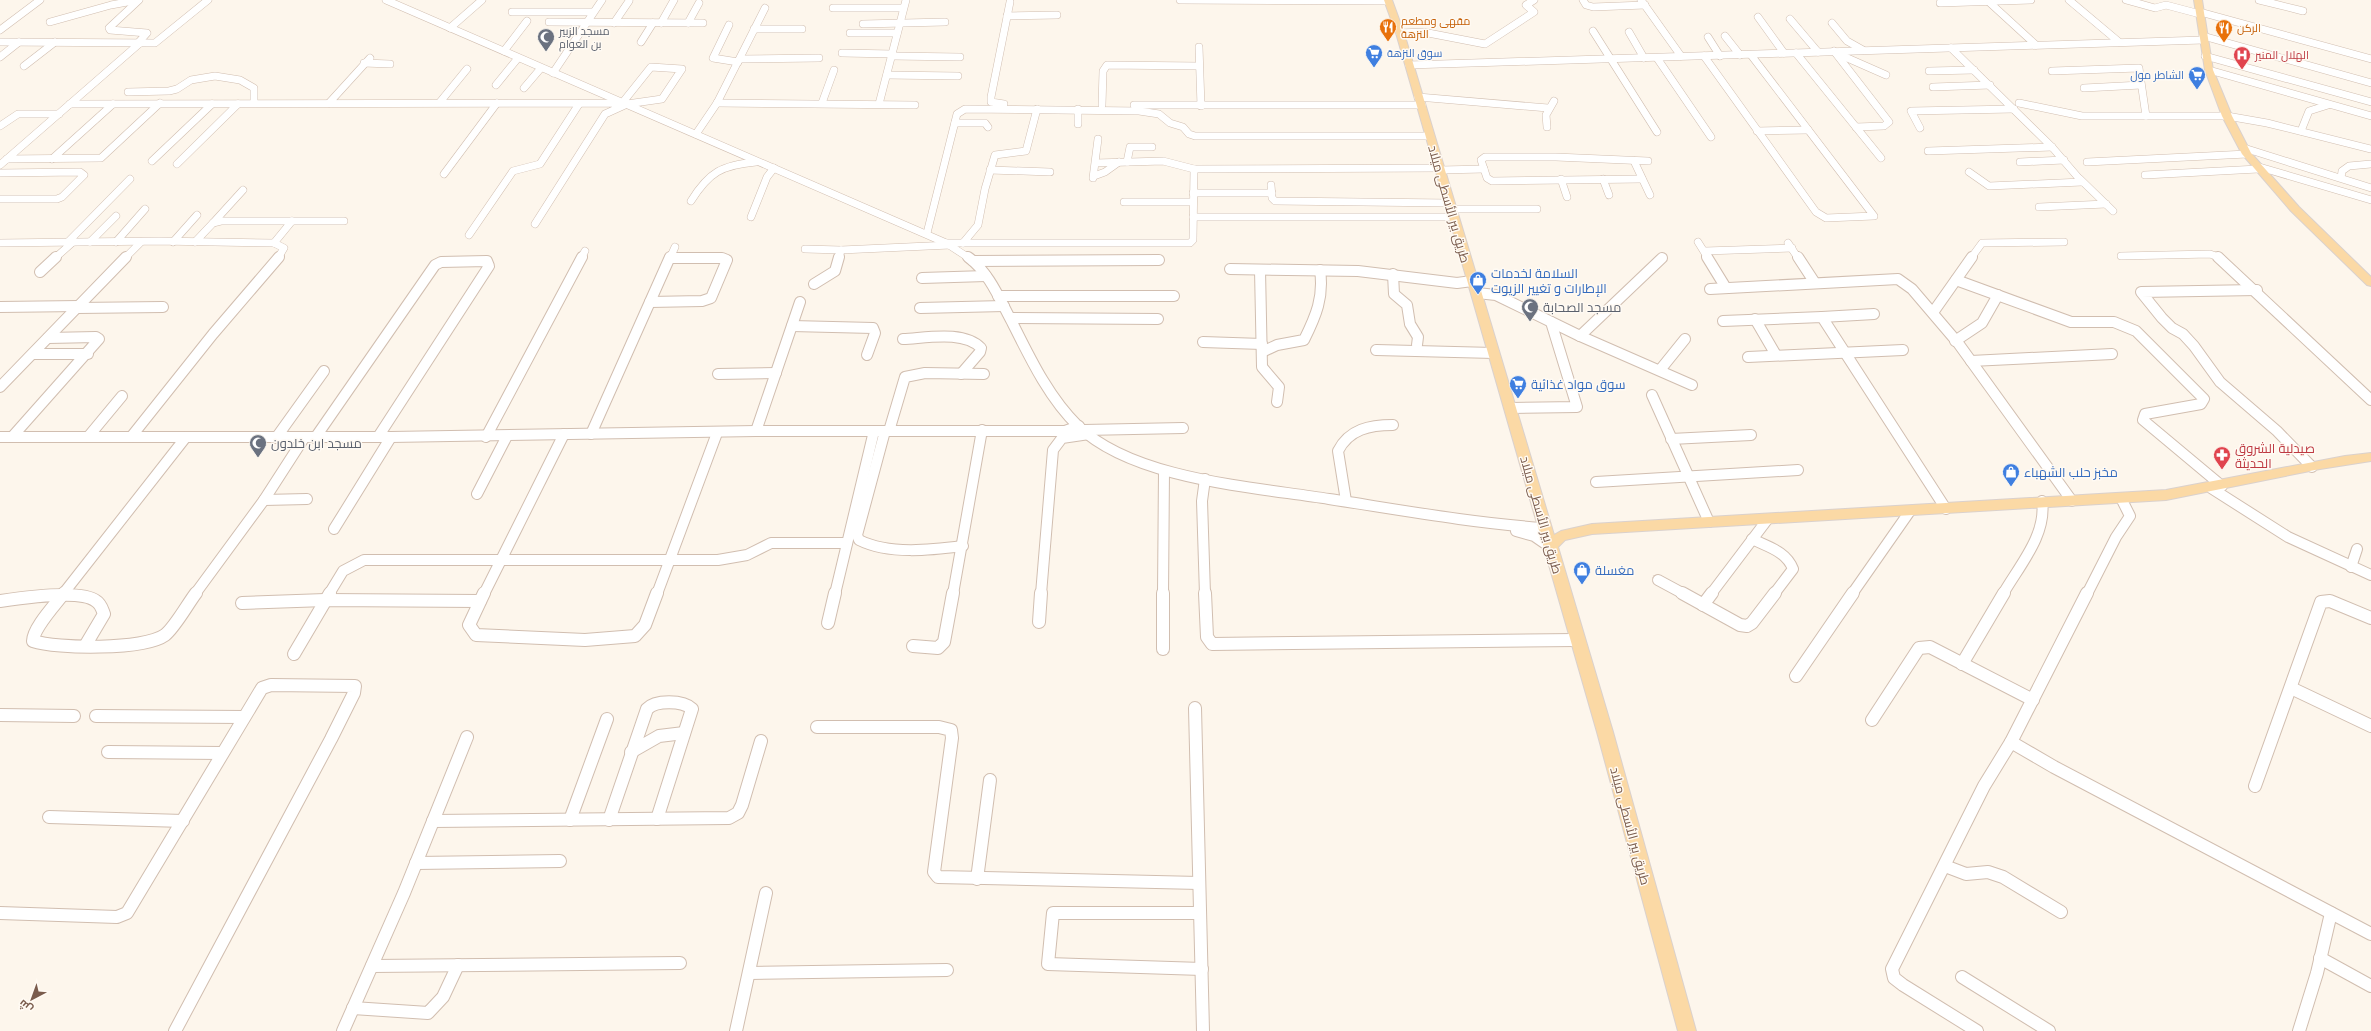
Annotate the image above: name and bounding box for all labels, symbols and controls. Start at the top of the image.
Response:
place label: مقهى ومطعم النزهة [1401,15,1470,41]
restaurant icon: مقهى ومطعم النزهة [1378,17,1398,42]
restaurant icon: الركن [2214,18,2234,43]
place label: الركن [2237,22,2261,35]
place label: مسجد الزبير بن العوام [558,25,610,52]
mosque icon: مسجد الزبير بن العوام [536,27,556,52]
supermarket icon: سوق النزهة [1364,43,1384,68]
hospital icon: الهلال المنير [2232,45,2252,70]
place label: سوق النزهة [1387,47,1442,60]
place label: الهلال المنير [2254,49,2309,62]
supermarket icon: الشاطر مول [2187,65,2207,90]
place label: الشاطر مول [2130,69,2184,82]
street label: طريق بير الأسطى ميلاد [1425,143,1473,265]
place label: السلامة لخدمات الإطارات و تغيير الزيوت [1491,266,1607,297]
shop icon: السلامة لخدمات الإطارات و تغيير الزيوت [1468,270,1488,295]
mosque icon: مسجد الصحابة [1520,297,1540,322]
place label: مسجد الصحابة [1543,300,1621,315]
supermarket icon: سوق مواد غذائية [1508,374,1528,399]
place label: سوق مواد غذائية [1531,377,1626,392]
mosque icon: مسجد ابن خلدون [248,433,268,458]
place label: مسجد ابن خلدون [271,436,362,451]
place label: صيدلية الشروق الحديثة [2235,441,2315,471]
pharmacy icon: صيدلية الشروق الحديثة [2212,445,2232,470]
street label: طريق بير الأسطى ميلاد [1517,454,1565,576]
shop icon: مخبز حلب الشهباء [2001,462,2021,487]
place label: مخبز حلب الشهباء [2024,465,2118,480]
shop icon: مغسلة [1572,560,1592,585]
place label: مغسلة [1595,563,1634,578]
street label: طريق بير الأسطى ميلاد [1607,765,1653,887]
north arrow [12,979,52,1019]
text: ش [16,997,35,1016]

